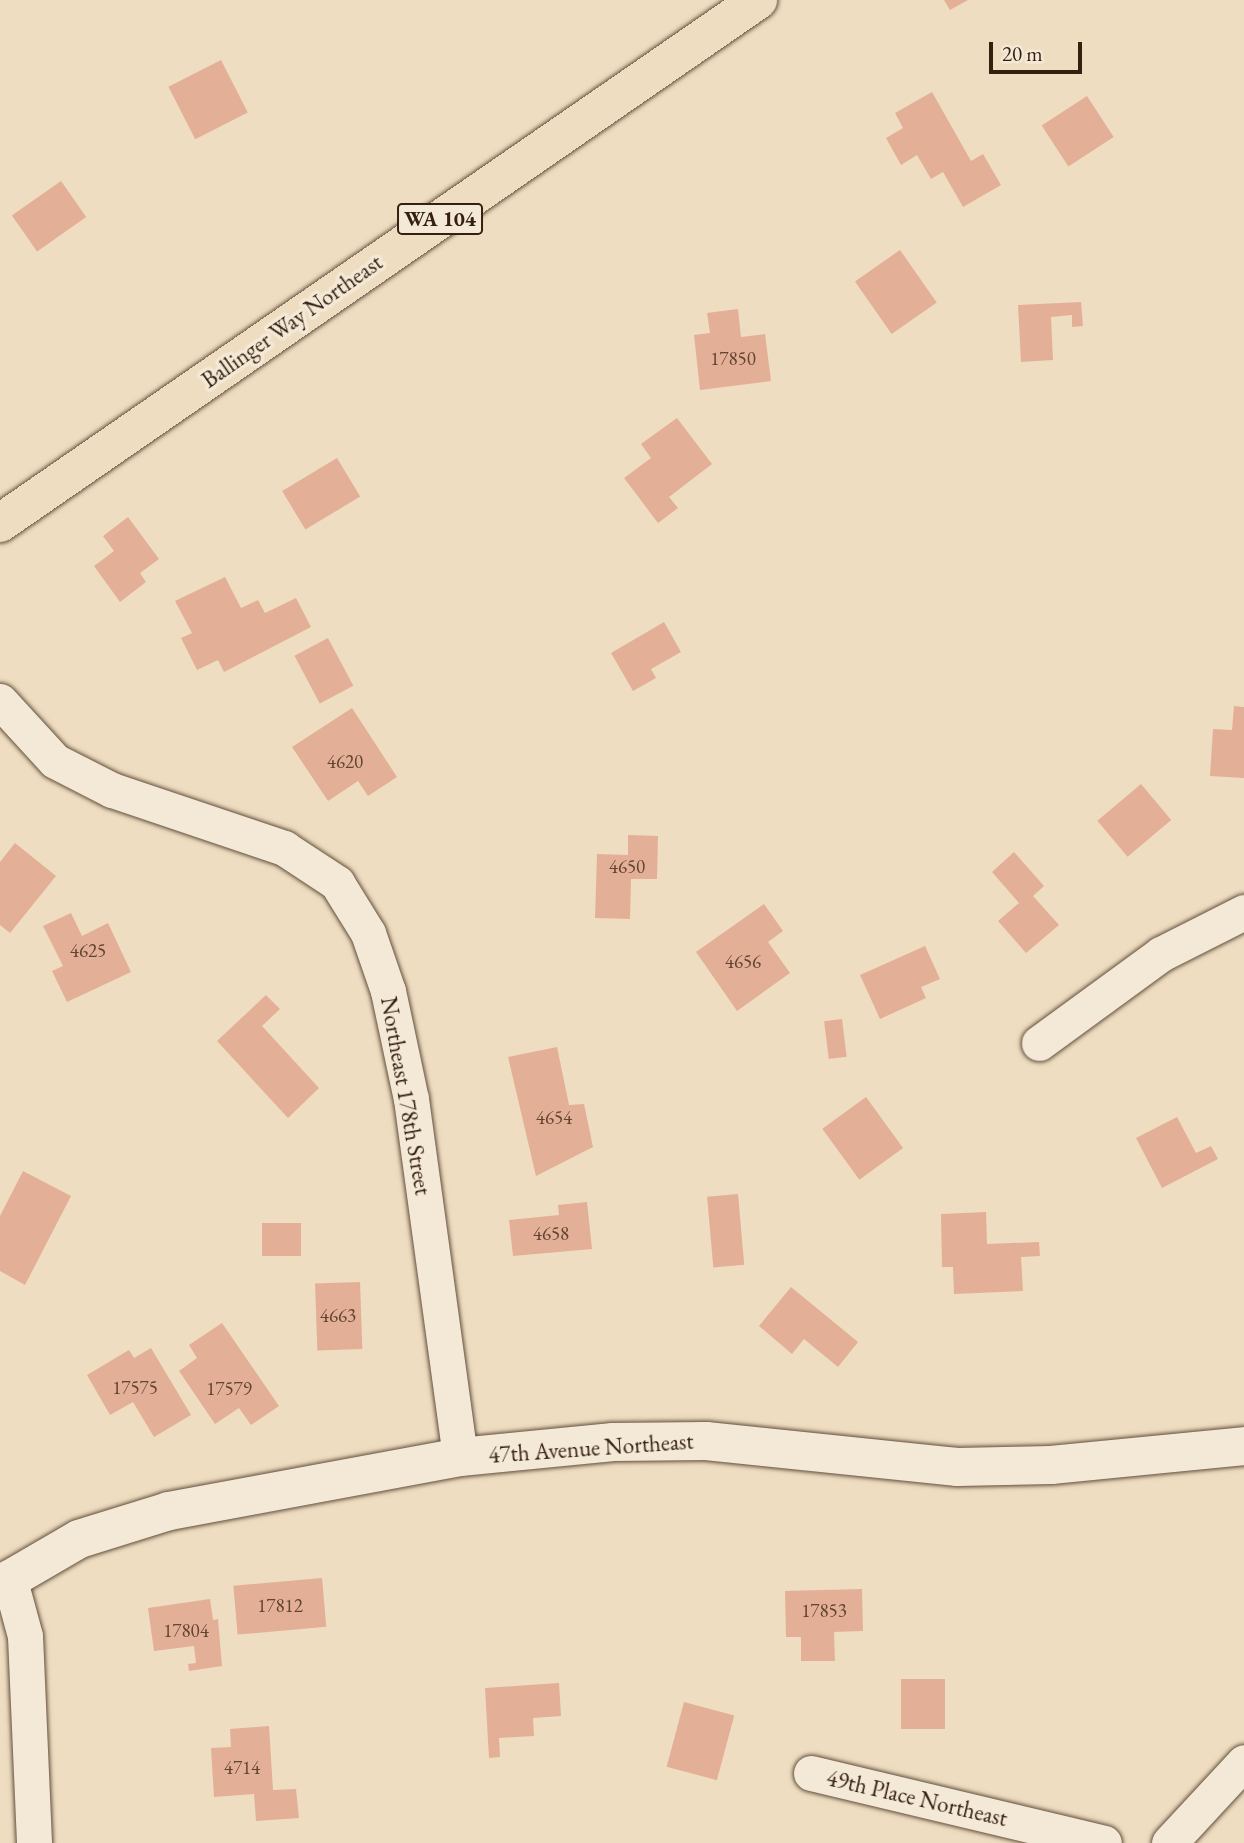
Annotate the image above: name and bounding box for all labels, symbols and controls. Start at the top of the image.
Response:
scale bar [992,28,1085,72]
text: 20 m [1002,40,1043,67]
road number: WA 104 [396,202,484,236]
street label: Ballinger Way Northeast [196,248,388,394]
house number: 17850 [710,348,756,370]
house number: 4620 [327,751,363,773]
house number: 4650 [609,856,645,878]
house number: 4625 [70,940,106,962]
house number: 4656 [725,951,761,973]
street label: Northeast 178th Street [375,995,437,1197]
house number: 4654 [536,1107,572,1129]
house number: 4658 [533,1223,569,1245]
house number: 4663 [320,1305,356,1327]
house number: 17575 [112,1377,158,1399]
house number: 17579 [206,1378,252,1400]
street label: 47th Avenue Northeast [488,1427,694,1469]
house number: 17812 [257,1595,303,1617]
house number: 17853 [801,1600,847,1622]
house number: 17804 [163,1620,209,1642]
house number: 4714 [224,1757,260,1779]
street label: 49th Place Northeast [824,1764,1010,1832]

